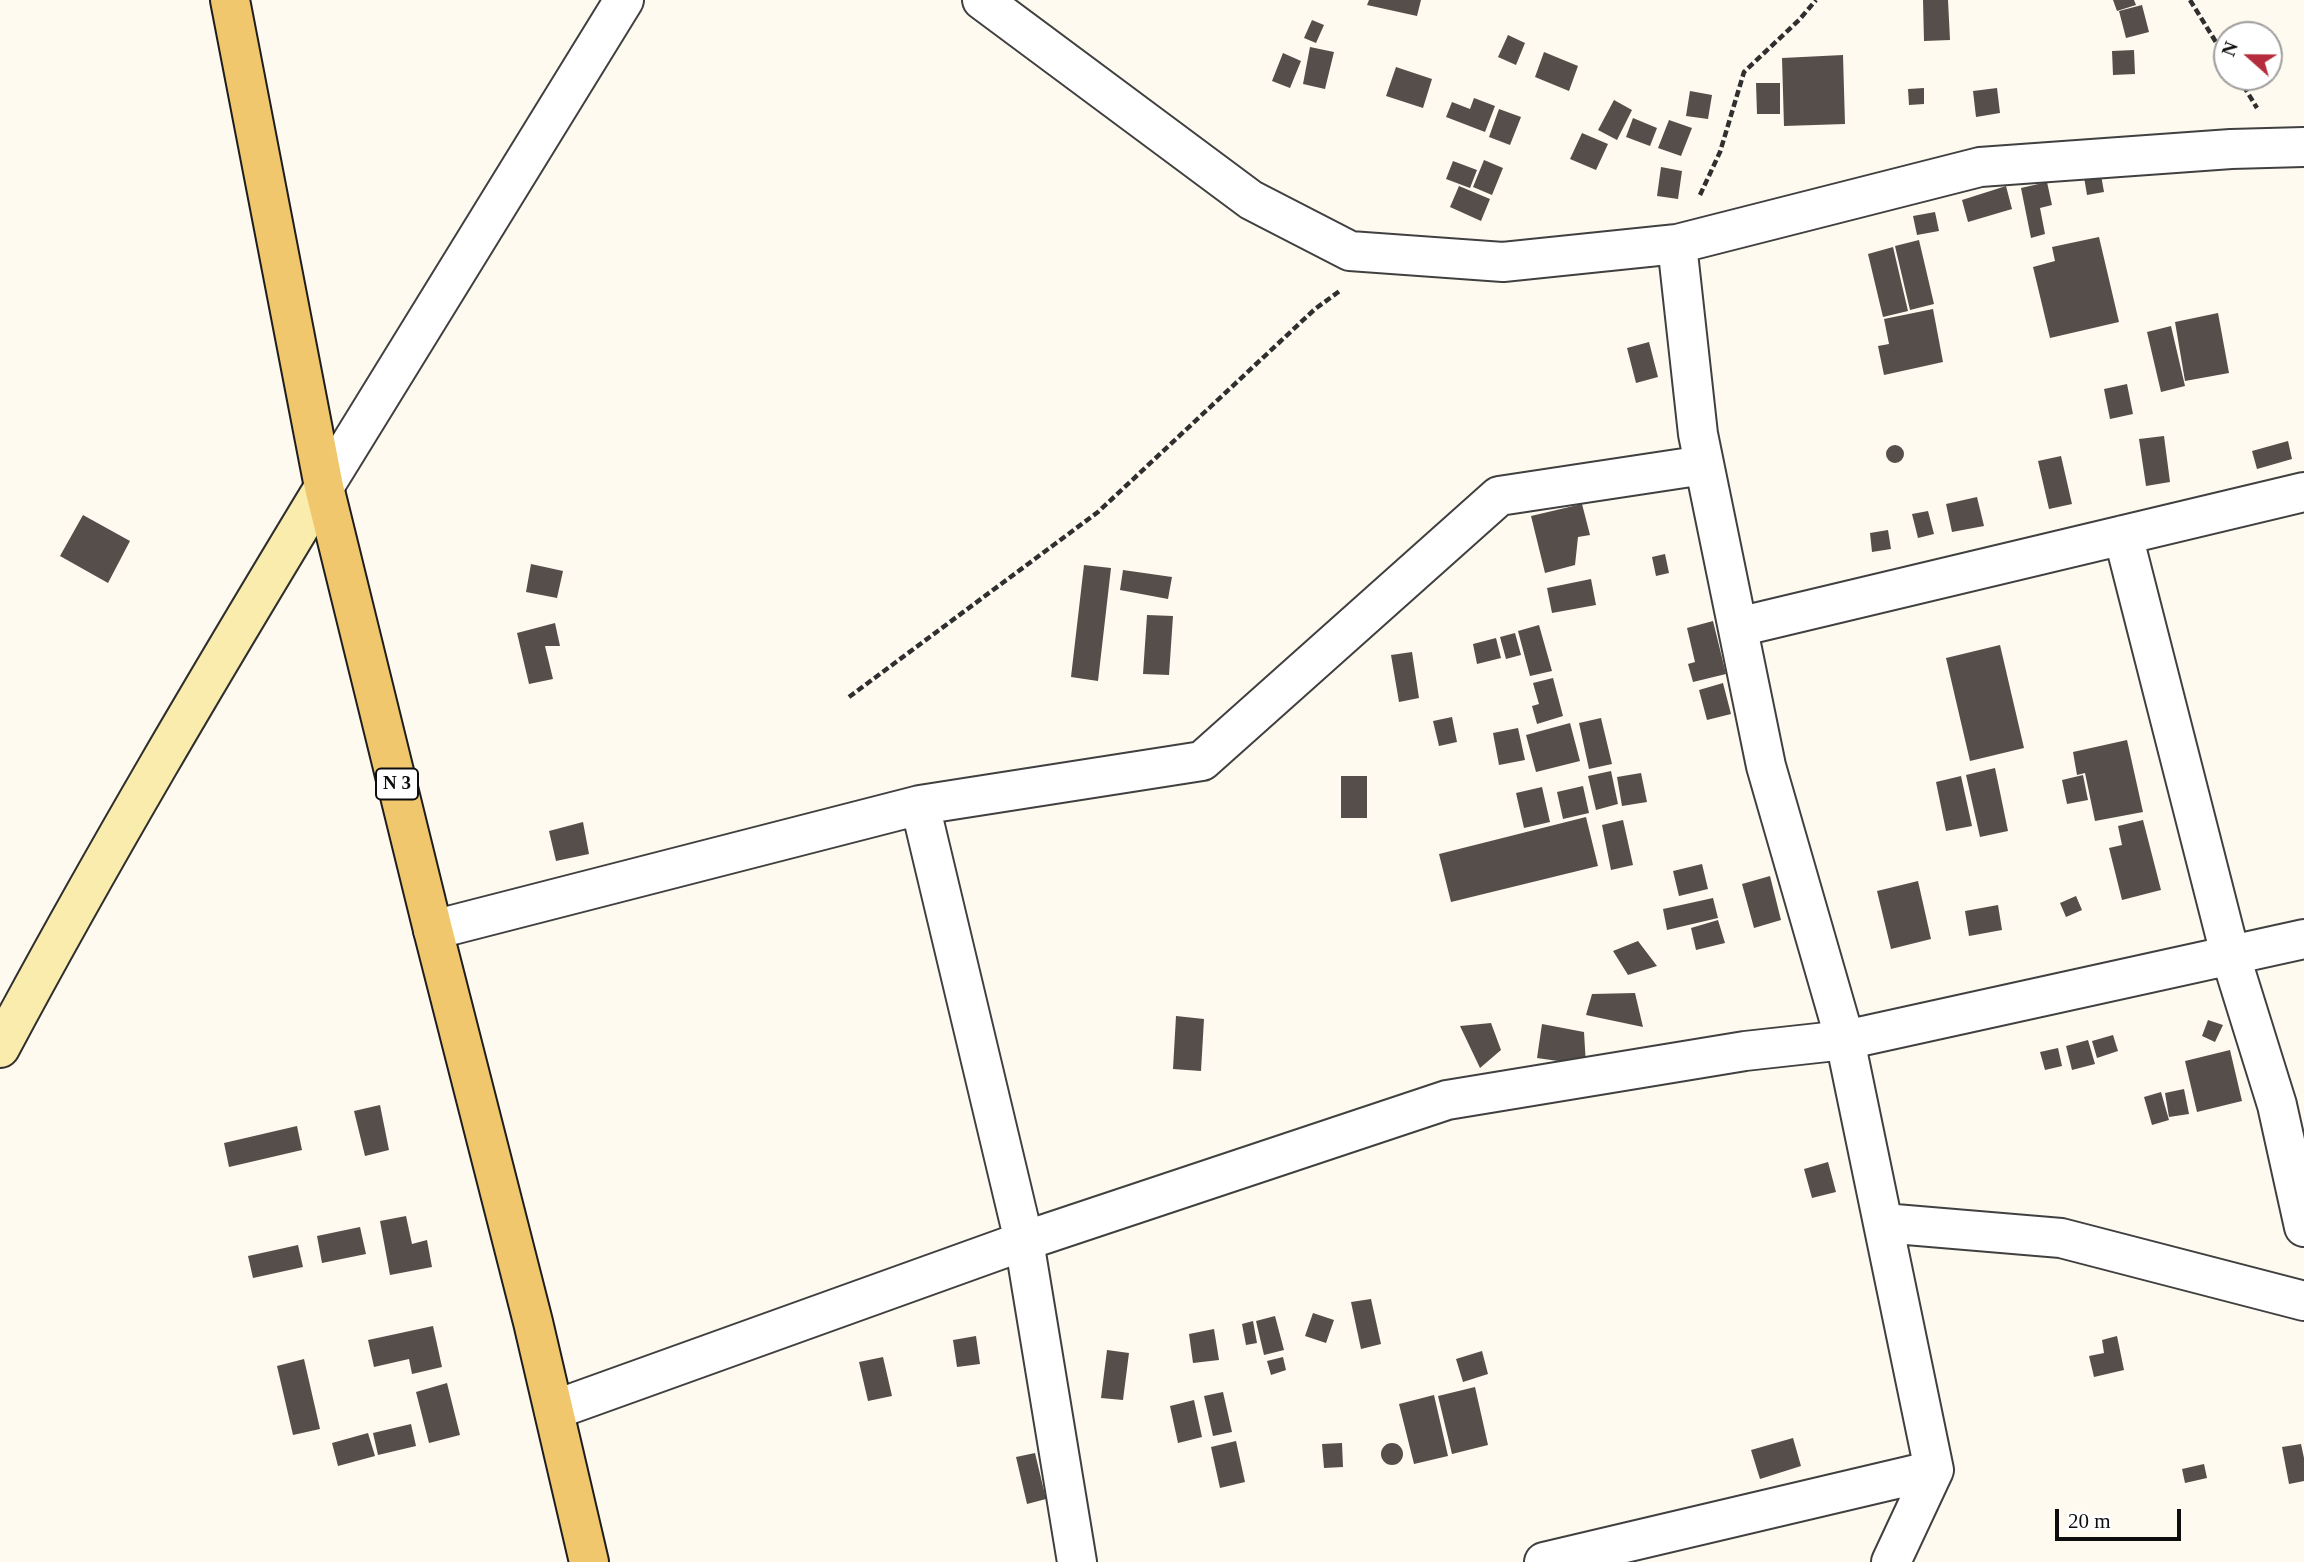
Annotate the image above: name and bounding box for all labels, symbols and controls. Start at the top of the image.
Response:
north arrow [2213,21,2283,91]
text: N [2218,39,2242,59]
road number: N 3 [376,768,418,800]
scale bar [2059,1496,2185,1540]
text: 20 m [2068,1509,2111,1533]

